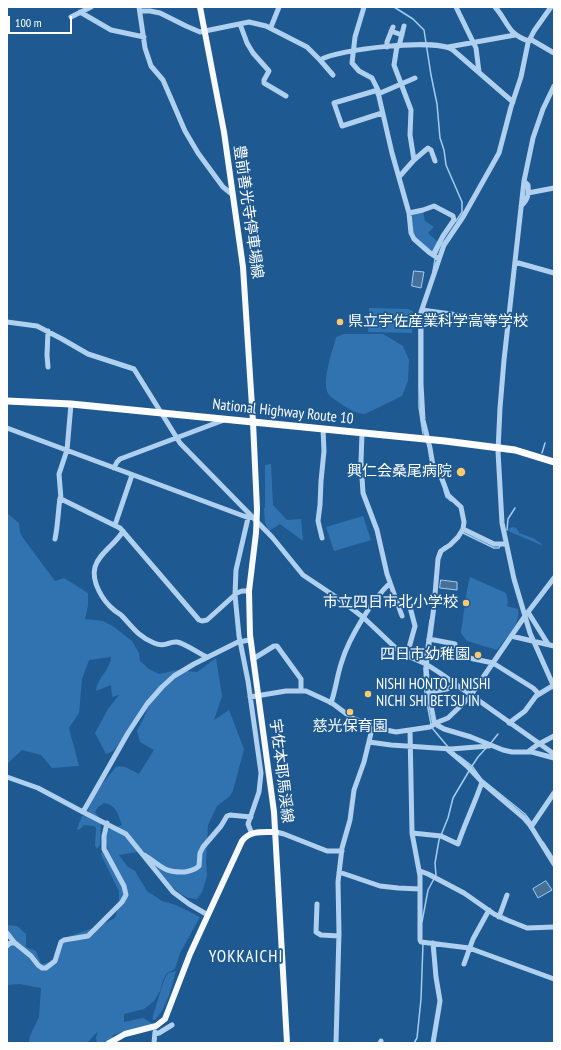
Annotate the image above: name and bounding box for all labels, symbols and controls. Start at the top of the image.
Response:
scale bar [10,8,74,34]
text: 100 m [15,15,42,30]
street label: 豊前善光寺停車場線 [230,144,266,280]
place label: 県立宇佐産業科学高等学校 [348,313,528,331]
marker: 県立宇佐産業科学高等学校 [335,317,345,327]
street label: National Highway Route 10 [212,396,354,428]
place label: 興仁会桑尾病院 [347,463,452,481]
marker: 興仁会桑尾病院 [455,466,467,478]
place label: 市立四日市北小学校 [323,594,458,612]
marker: 市立四日市北小学校 [461,598,471,608]
place label: 四日市幼稚園 [380,646,470,664]
marker: 四日市幼稚園 [473,650,483,660]
place label: NISHI HONTO JI NISHI NICHI SHI BETSU IN [376,676,490,711]
marker: NISHI HONTO JI NISHI NICHI SHI BETSU IN [363,689,373,699]
marker: 慈光保育園 [345,707,355,717]
street label: 宇佐本耶馬渓線 [266,718,296,824]
place label: 慈光保育園 [313,718,387,736]
district label: YOKKAICHI [209,947,283,967]

